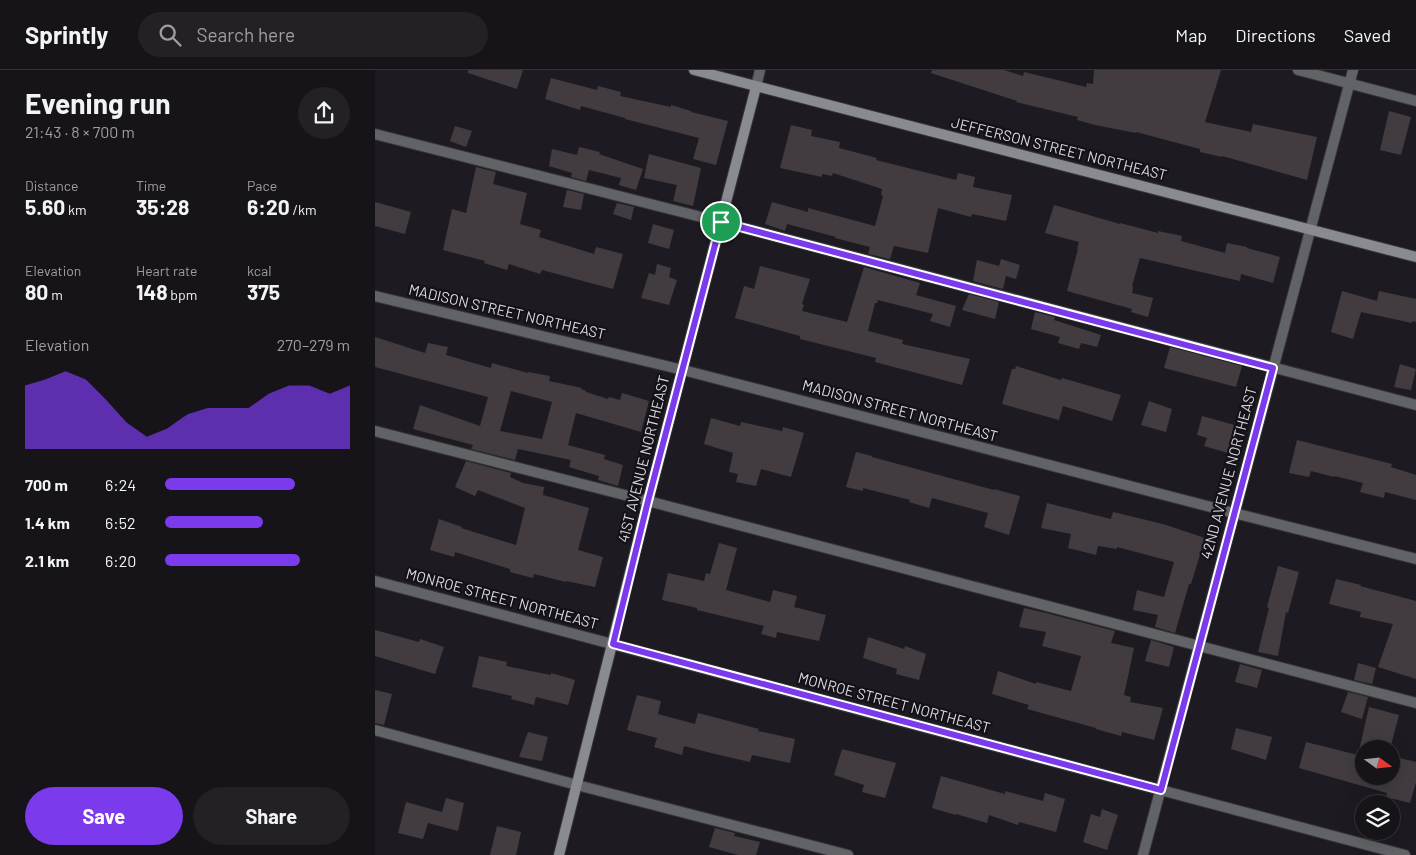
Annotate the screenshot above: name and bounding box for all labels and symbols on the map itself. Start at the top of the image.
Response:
street label: JEFFERSON STREET NORTHEAST [950,112,1169,184]
pin [700,201,742,243]
street label: MADISON STREET NORTHEAST [407,280,608,342]
street label: 41ST AVENUE NORTHEAST [614,373,673,544]
street label: MADISON STREET NORTHEAST [801,375,1000,445]
street label: 42ND AVENUE NORTHEAST [1196,384,1260,561]
street label: MONROE STREET NORTHEAST [404,564,600,632]
street label: MONROE STREET NORTHEAST [796,668,992,736]
north arrow [1355,740,1400,785]

